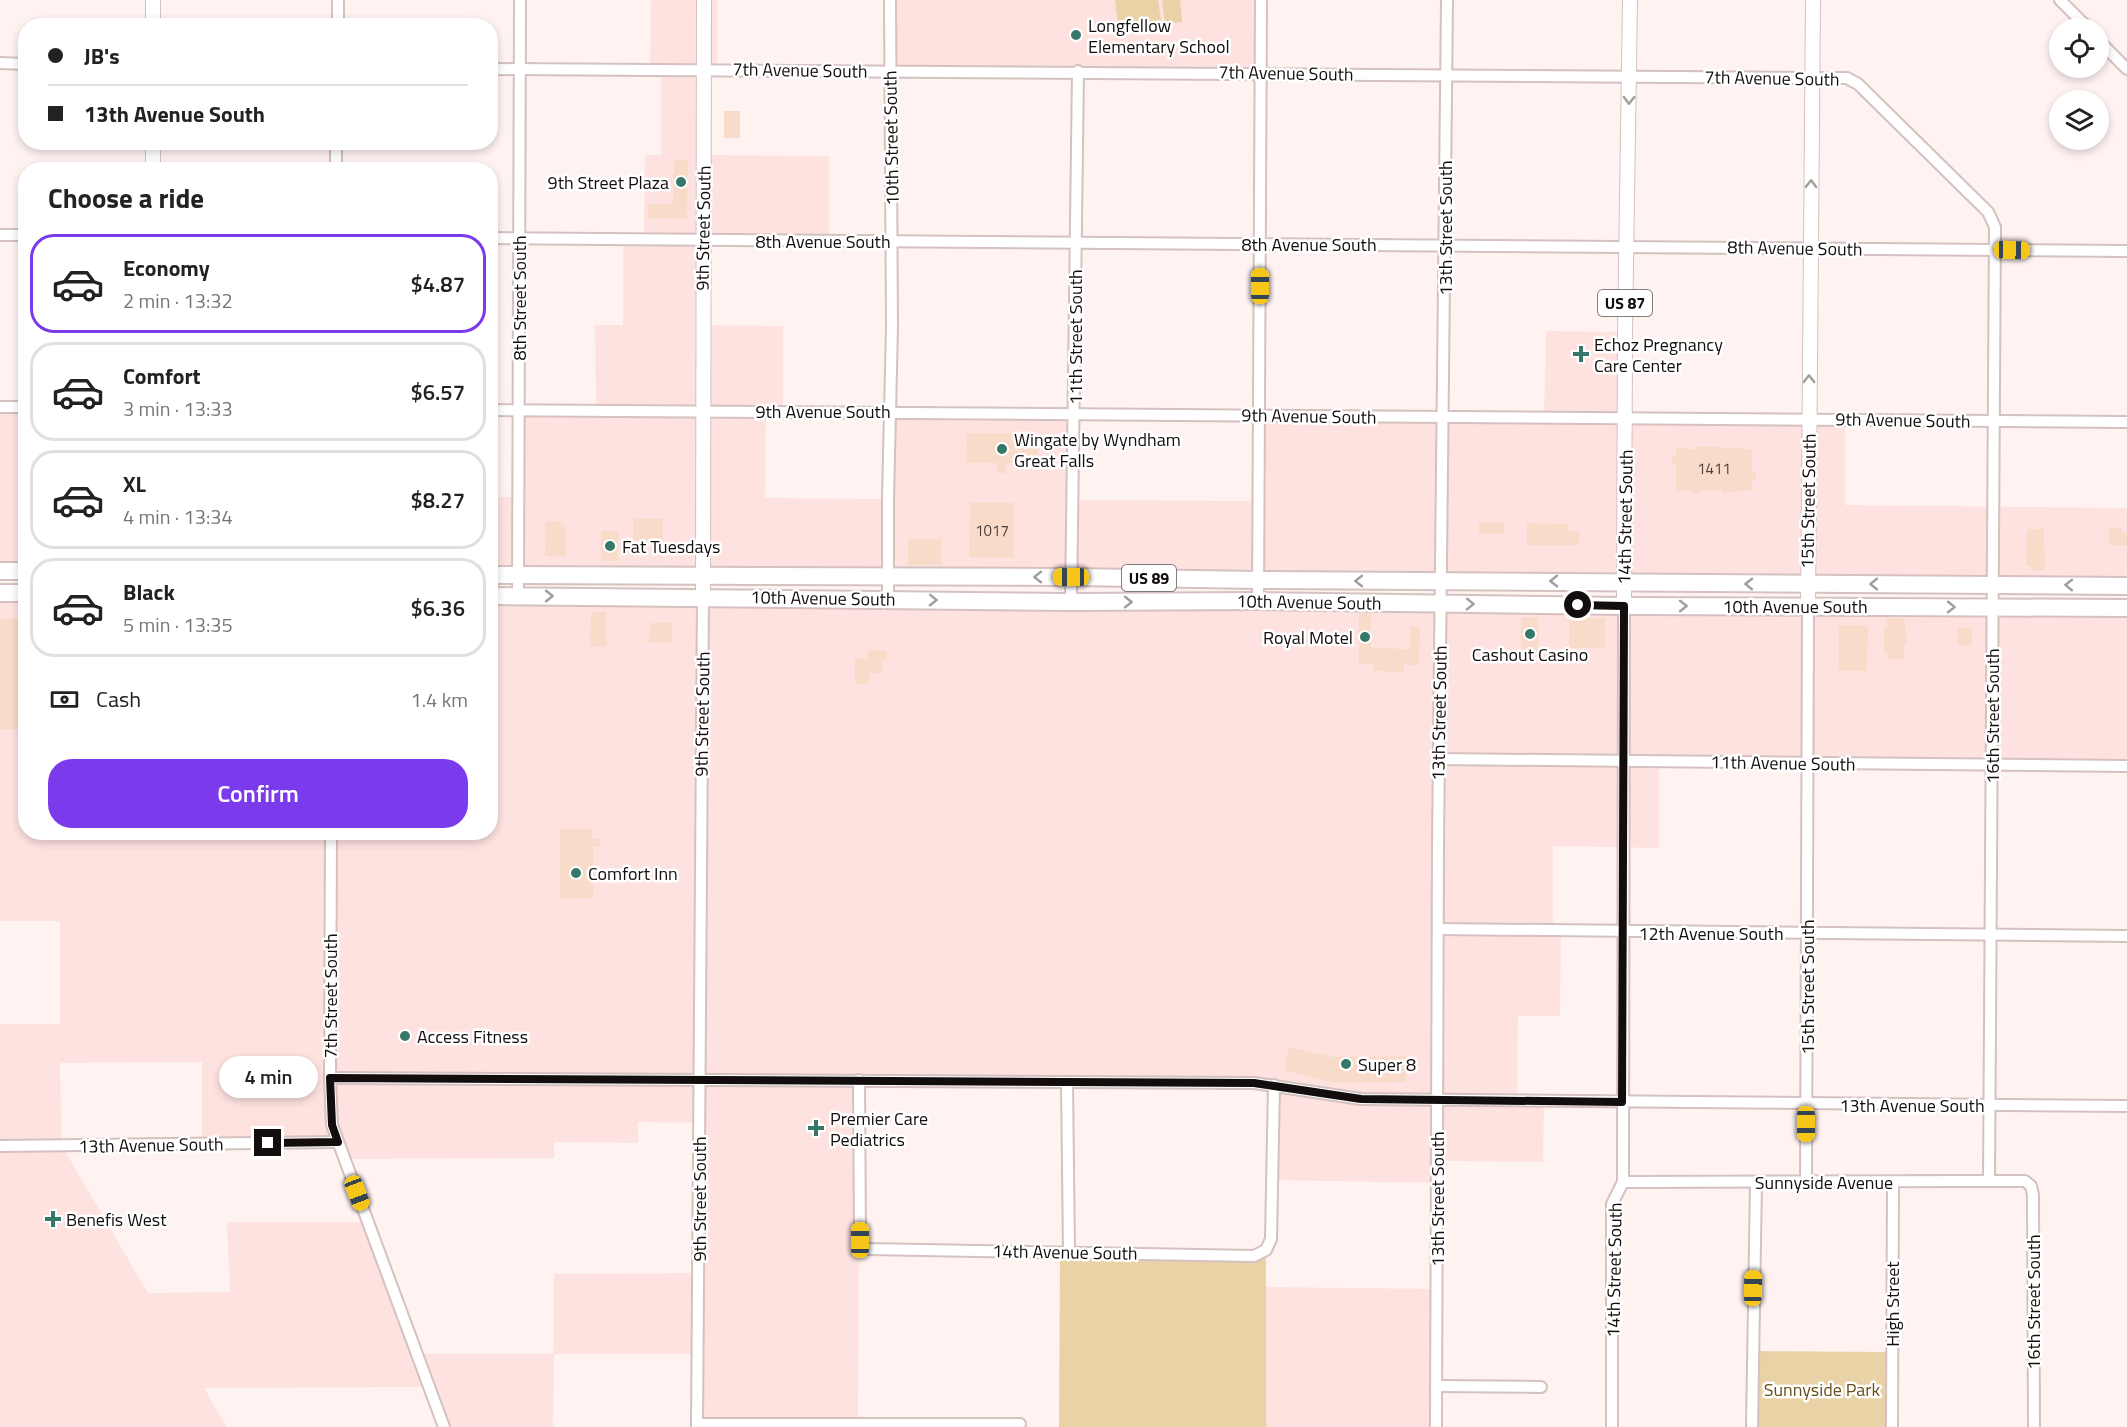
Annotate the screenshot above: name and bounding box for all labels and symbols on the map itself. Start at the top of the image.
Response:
place label: Longfellow Elementary School [1088,12,1230,60]
marker: Longfellow Elementary School [1069,28,1083,42]
street label: 7th Avenue South [732,55,868,85]
street label: 7th Avenue South [1218,58,1354,88]
street label: 7th Avenue South [1704,63,1840,93]
street label: 10th Street South [876,70,906,206]
one-way arrow [1622,96,1635,105]
street label: 13th Street South [1432,160,1459,296]
street label: 9th Street South [688,165,718,291]
place label: 9th Street Plaza [548,169,669,196]
marker: 9th Street Plaza [674,175,688,189]
one-way arrow [1805,180,1818,189]
street label: 8th Avenue South [755,228,891,255]
street label: 8th Avenue South [1241,231,1377,258]
street label: 8th Avenue South [1727,233,1863,263]
street label: 8th Street South [506,235,533,361]
car [1994,241,2030,259]
car [1251,268,1269,304]
street label: 11th Street South [1062,269,1089,405]
road number: US 87 [1598,290,1652,316]
place label: Echoz Pregnancy Care Center [1594,331,1723,379]
marker: Echoz Pregnancy Care Center [1572,345,1590,363]
one-way arrow [1803,375,1816,384]
street label: 9th Avenue South [755,398,891,425]
street label: 9th Avenue South [1241,401,1377,431]
street label: 9th Avenue South [1835,405,1971,435]
place label: Wingate by Wyndham Great Falls [1014,426,1181,474]
street label: 15th Street South [1793,433,1823,569]
marker: Wingate by Wyndham Great Falls [995,442,1009,456]
street label: 14th Street South [1610,449,1640,585]
house number: 1411 [1697,457,1731,480]
house number: 1017 [975,519,1009,542]
place label: Fat Tuesdays [622,533,720,560]
marker: Fat Tuesdays [603,539,617,553]
road number: US 89 [1122,565,1176,591]
car [1053,568,1089,586]
one-way arrow [1033,571,1042,583]
one-way arrow [1354,575,1363,587]
one-way arrow [1549,575,1558,587]
one-way arrow [1744,578,1753,590]
one-way arrow [1869,578,1878,590]
one-way arrow [2064,579,2073,591]
street label: 10th Avenue South [750,583,896,613]
street label: 10th Avenue South [1236,587,1382,617]
one-way arrow [544,590,553,602]
route start [1564,591,1591,618]
street label: 10th Avenue South [1722,593,1868,620]
one-way arrow [928,594,937,606]
one-way arrow [1123,596,1132,608]
one-way arrow [1465,598,1474,610]
one-way arrow [1678,600,1687,612]
one-way arrow [1946,600,1955,613]
place label: Royal Motel [1263,624,1353,651]
marker: Cashout Casino [1523,627,1537,641]
marker: Royal Motel [1358,630,1372,644]
place label: Cashout Casino [1472,641,1588,668]
street label: 13th Street South [1424,645,1454,781]
street label: 16th Street South [1979,648,2006,784]
street label: 9th Street South [687,651,717,777]
street label: 11th Avenue South [1710,748,1856,778]
place label: Comfort Inn [588,860,678,887]
marker: Comfort Inn [569,866,583,880]
street label: 15th Street South [1794,919,1821,1055]
street label: 12th Avenue South [1638,920,1784,947]
street label: 7th Street South [317,933,344,1059]
place label: Access Fitness [417,1023,528,1050]
marker: Access Fitness [398,1029,412,1043]
place label: Super 8 [1358,1051,1416,1078]
callout: 4 min [218,1056,318,1098]
marker: Super 8 [1339,1057,1353,1071]
street label: 13th Avenue South [1839,1092,1985,1119]
place label: Premier Care Pediatrics [830,1105,928,1153]
car [1797,1106,1815,1142]
marker: Premier Care Pediatrics [807,1119,825,1137]
route end [254,1129,281,1156]
street label: 13th Avenue South [78,1130,224,1160]
street label: 13th Street South [1424,1131,1451,1267]
street label: 9th Street South [686,1136,713,1262]
street label: Sunnyside Avenue [1755,1169,1893,1196]
car [342,1173,372,1213]
street label: 14th Street South [1599,1202,1629,1338]
place label: Benefis West [66,1206,167,1233]
marker: Benefis West [44,1210,62,1228]
car [851,1222,869,1258]
street label: 16th Street South [2020,1234,2047,1370]
street label: 14th Avenue South [992,1237,1138,1267]
street label: High Street [1879,1261,1906,1347]
car [1744,1270,1762,1306]
park label: Sunnyside Park [1764,1376,1881,1403]

